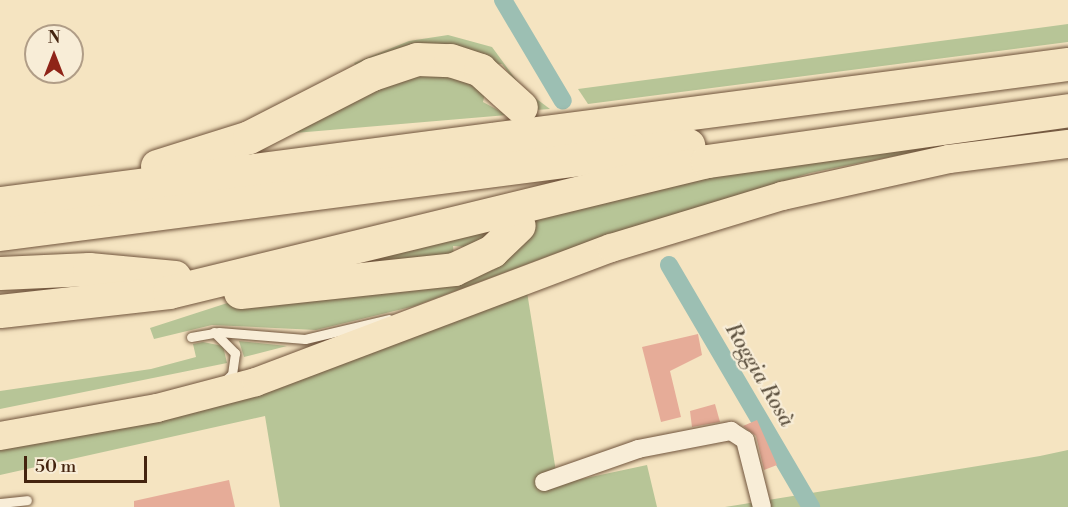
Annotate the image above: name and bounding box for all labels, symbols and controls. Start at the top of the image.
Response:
north arrow [24,24,84,84]
text: N [48,28,60,48]
water label: Roggia Rosà [719,319,799,431]
scale bar [27,444,150,482]
text: 50 m [35,455,76,478]

